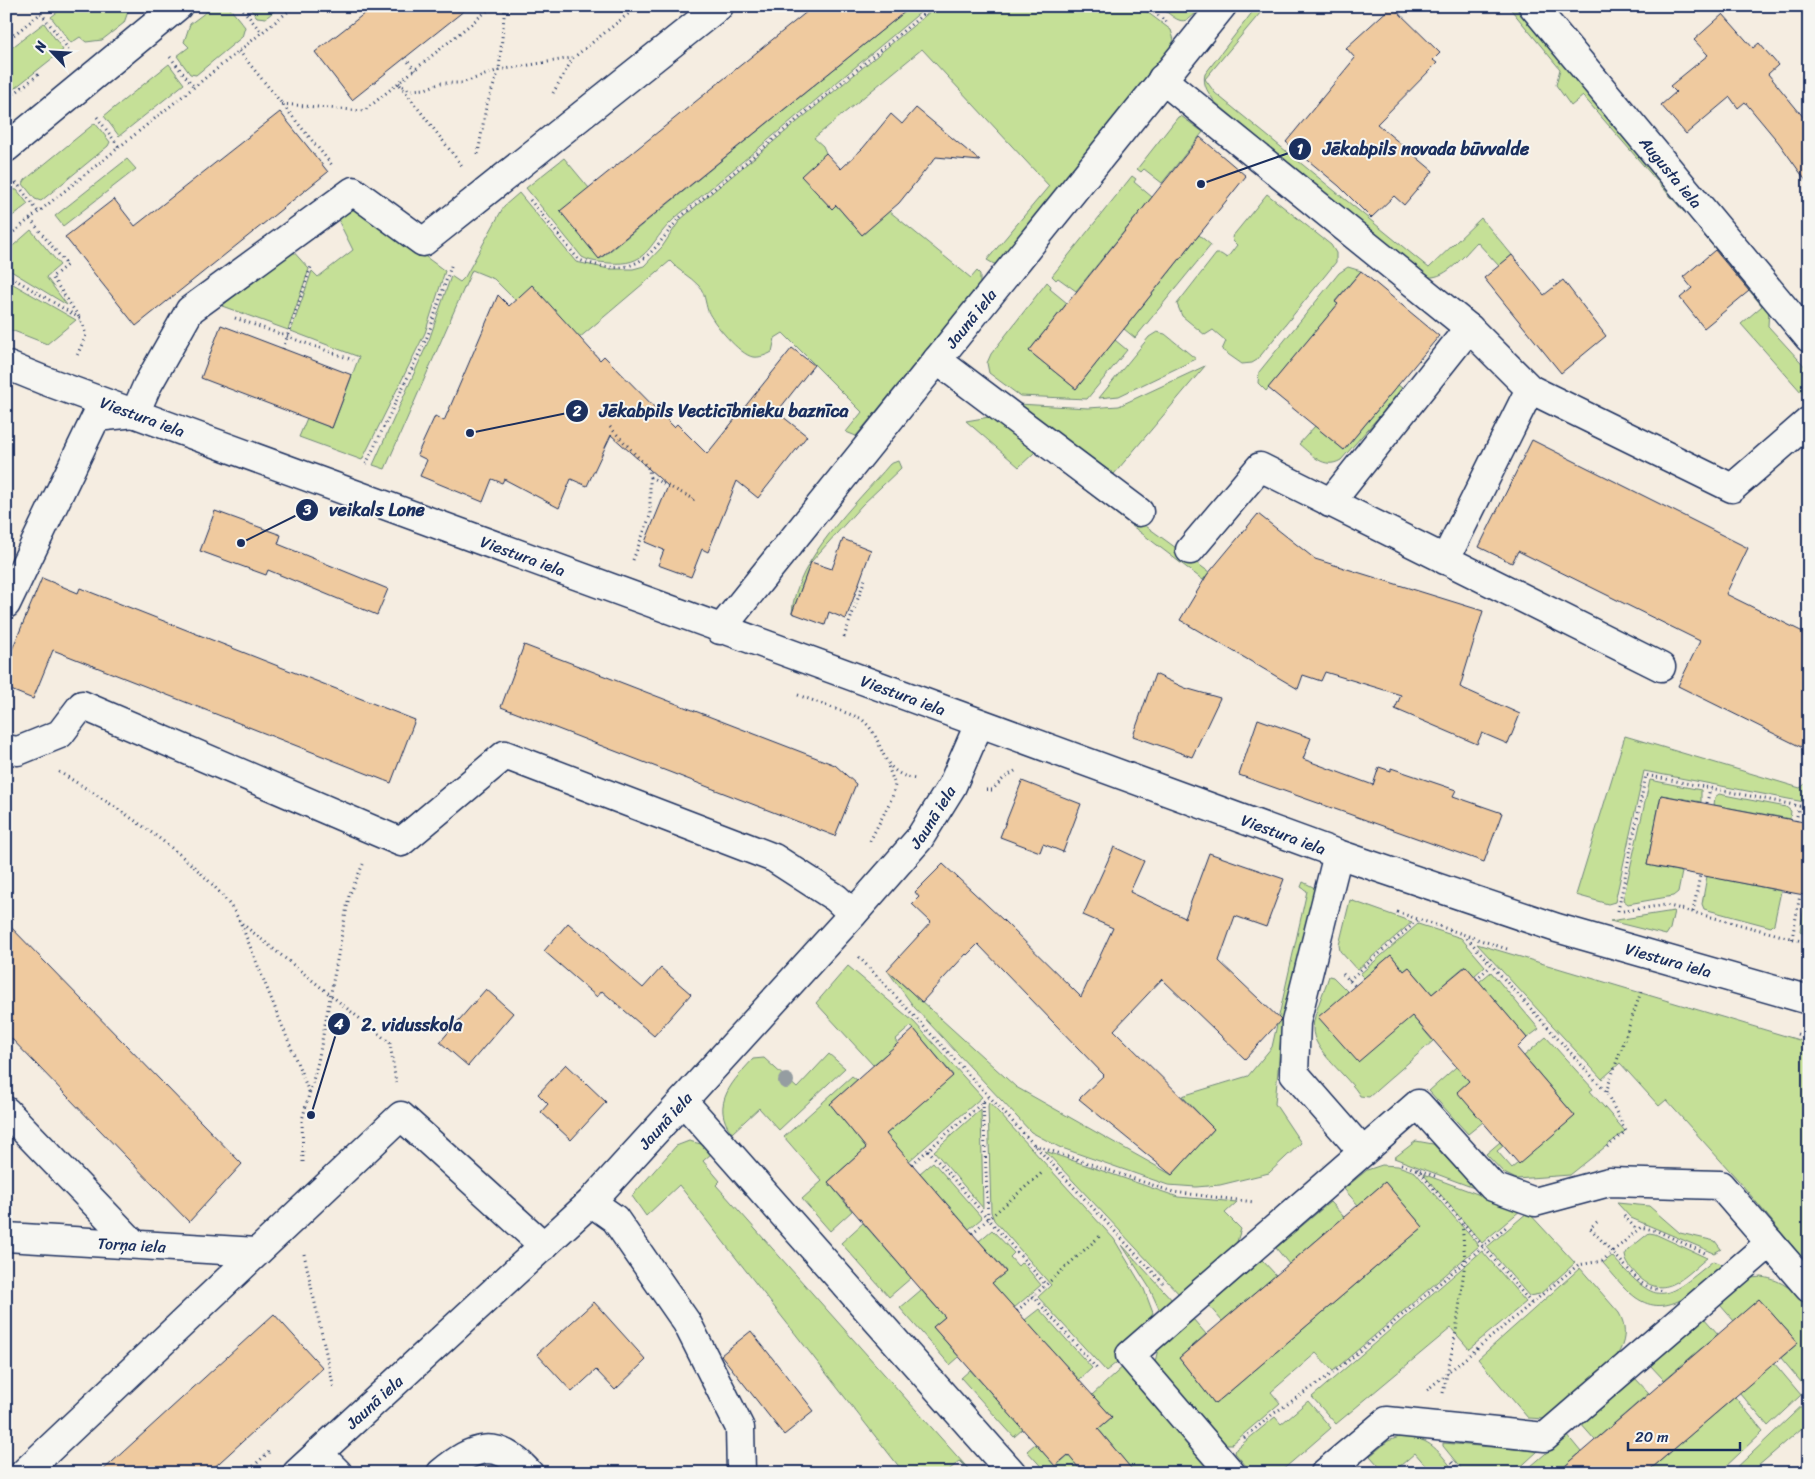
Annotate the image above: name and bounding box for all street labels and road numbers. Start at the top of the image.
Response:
street label: Augusta iela [1631,129,1710,215]
street label: Jaunā iela [937,281,1005,356]
street label: Viestura iela [96,388,189,446]
street label: Viestura iela [476,527,569,585]
street label: Viestura iela [856,666,950,724]
street label: Jaunā iela [902,779,964,857]
street label: Viestura iela [1237,806,1330,863]
street label: Viestura iela [1622,934,1715,986]
street label: Jaunā iela [630,1084,700,1157]
street label: Torņa iela [97,1229,168,1262]
street label: Jaunā iela [338,1367,411,1437]

